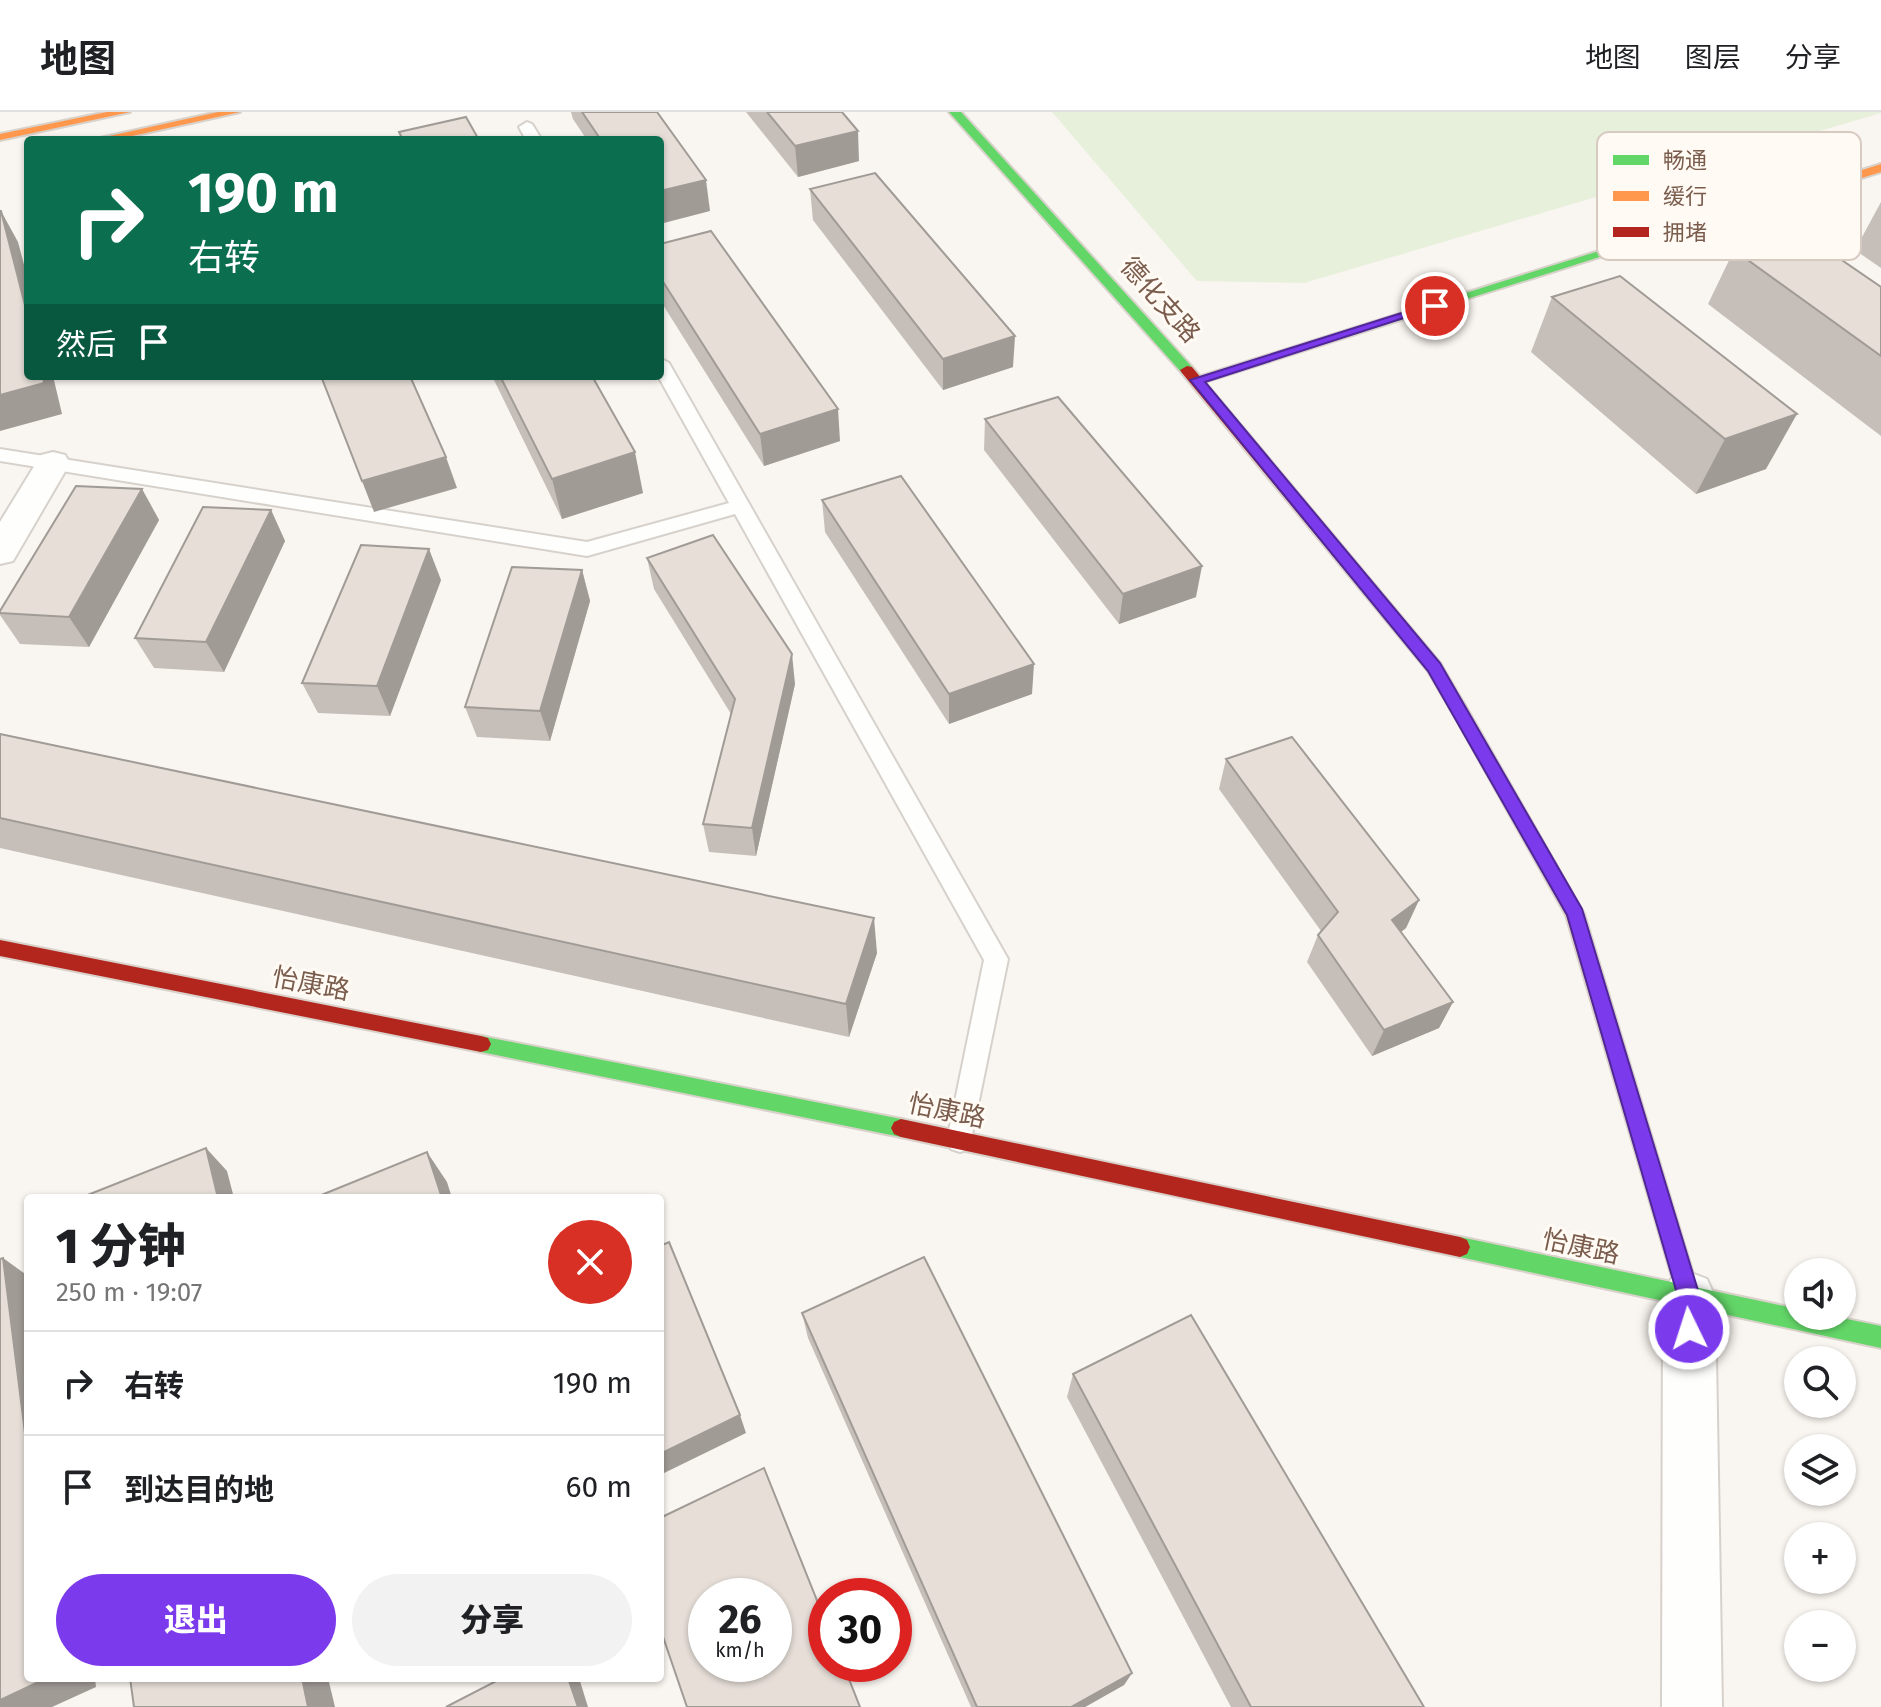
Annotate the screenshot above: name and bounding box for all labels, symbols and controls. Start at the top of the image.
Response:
text: 地图 [40,36,116,82]
text: 地图 [1585,41,1641,74]
text: 图层 [1685,41,1741,74]
text: 分享 [1785,41,1841,74]
legend [1597,132,1861,260]
text: 畅通 [1663,147,1707,174]
text: 190 m [188,160,339,227]
icon: right [56,168,160,272]
text: 缓行 [1663,183,1707,210]
text: 拥堵 [1663,219,1707,246]
text: 右转 [188,236,260,280]
street label: 德化支路 [1114,251,1206,349]
pin [1401,272,1469,340]
icon: arrive [1413,284,1457,328]
icon: arrive [132,320,176,364]
text: 然后 [56,327,116,363]
street label: 怡康路 [270,961,352,1007]
street label: 怡康路 [906,1088,988,1134]
text: 1 分钟 [56,1218,186,1276]
button: close [548,1220,632,1304]
street label: 怡康路 [1540,1224,1622,1270]
map controls [1784,1258,1856,1682]
button: sound [1784,1258,1856,1330]
text: 250 m · 19:07 [56,1277,202,1308]
position arrow [1647,1287,1731,1371]
button: search [1784,1346,1856,1418]
icon: right [56,1361,100,1405]
text: 190 m [553,1365,632,1401]
text: 右转 [124,1368,184,1404]
button: layers [1784,1434,1856,1506]
icon: arrive [56,1465,100,1509]
text: 60 m [566,1469,632,1505]
text: 到达目的地 [124,1472,274,1508]
button: + [1784,1522,1856,1594]
button: 退出 [56,1574,336,1666]
button: 分享 [352,1574,632,1666]
speed limit sign: 30 [808,1578,912,1682]
text: 26 [718,1596,762,1644]
button: − [1784,1610,1856,1682]
text: km/h [715,1638,765,1662]

